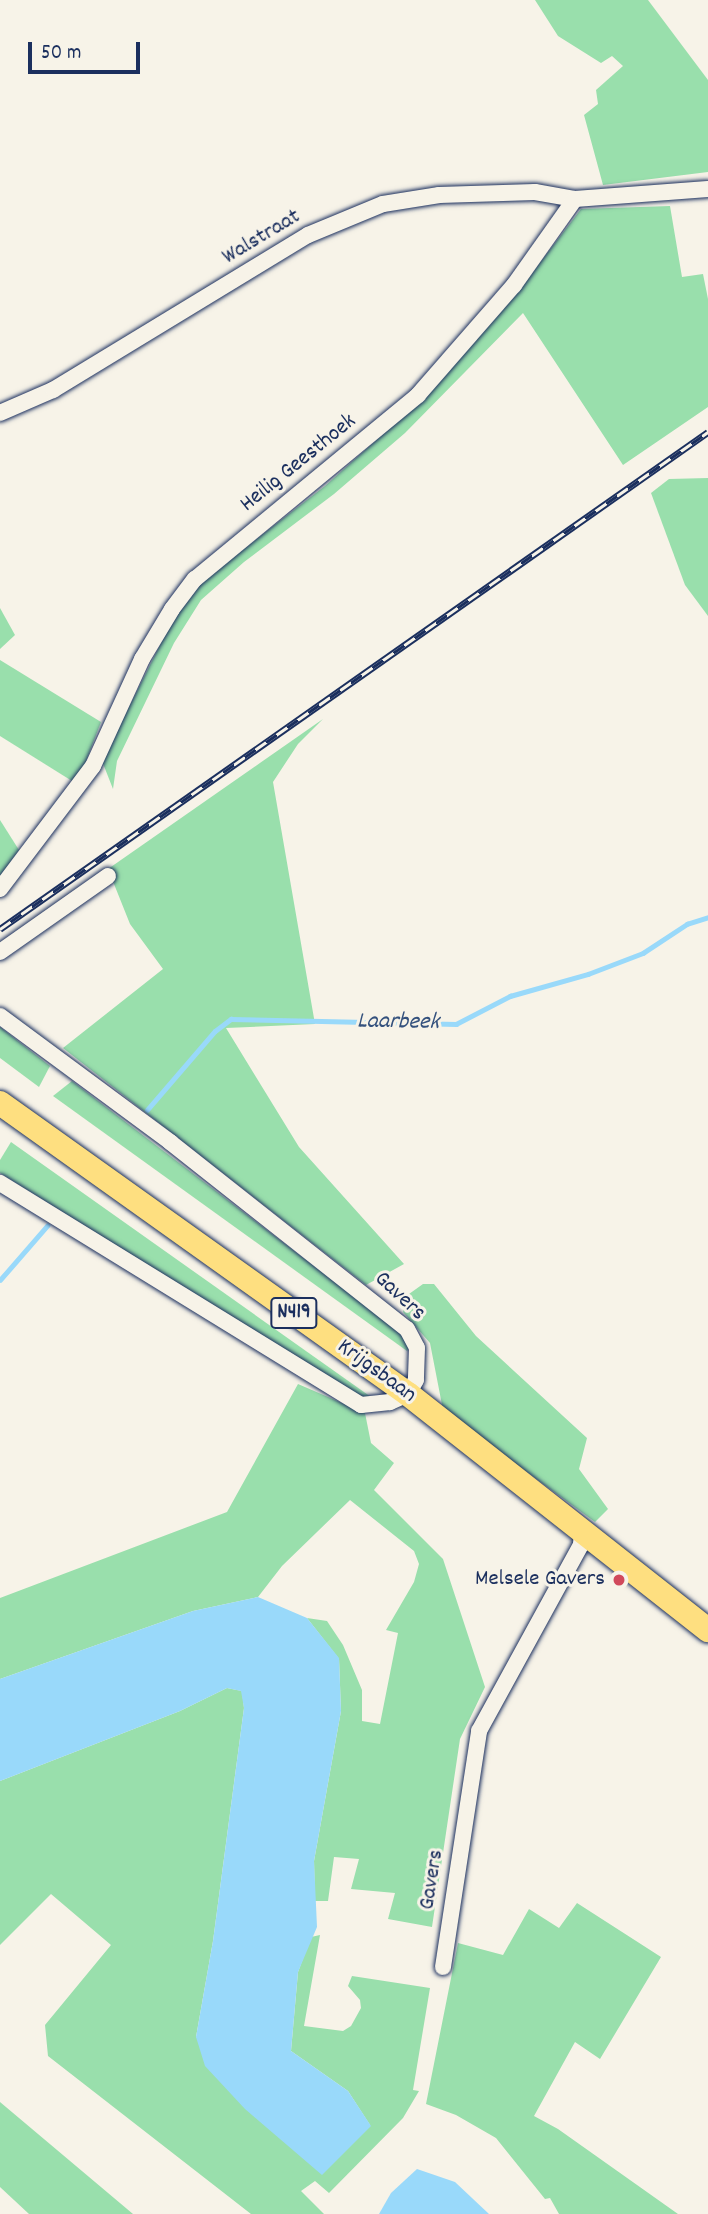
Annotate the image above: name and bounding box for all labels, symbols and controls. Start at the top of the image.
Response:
scale bar [32,28,144,72]
text: 50 m [41,39,81,69]
street label: Walstraat [218,204,306,272]
street label: Heilig Geesthoek [235,409,363,519]
water label: Laarbeek [356,1008,440,1038]
street label: Gavers [368,1266,430,1328]
road number: N419 [270,1296,318,1330]
street label: Krijgsbaan [331,1334,421,1410]
place label: Melsele Gavers [475,1566,605,1594]
marker: Melsele Gavers [611,1572,627,1588]
street label: Gavers [415,1848,451,1912]

